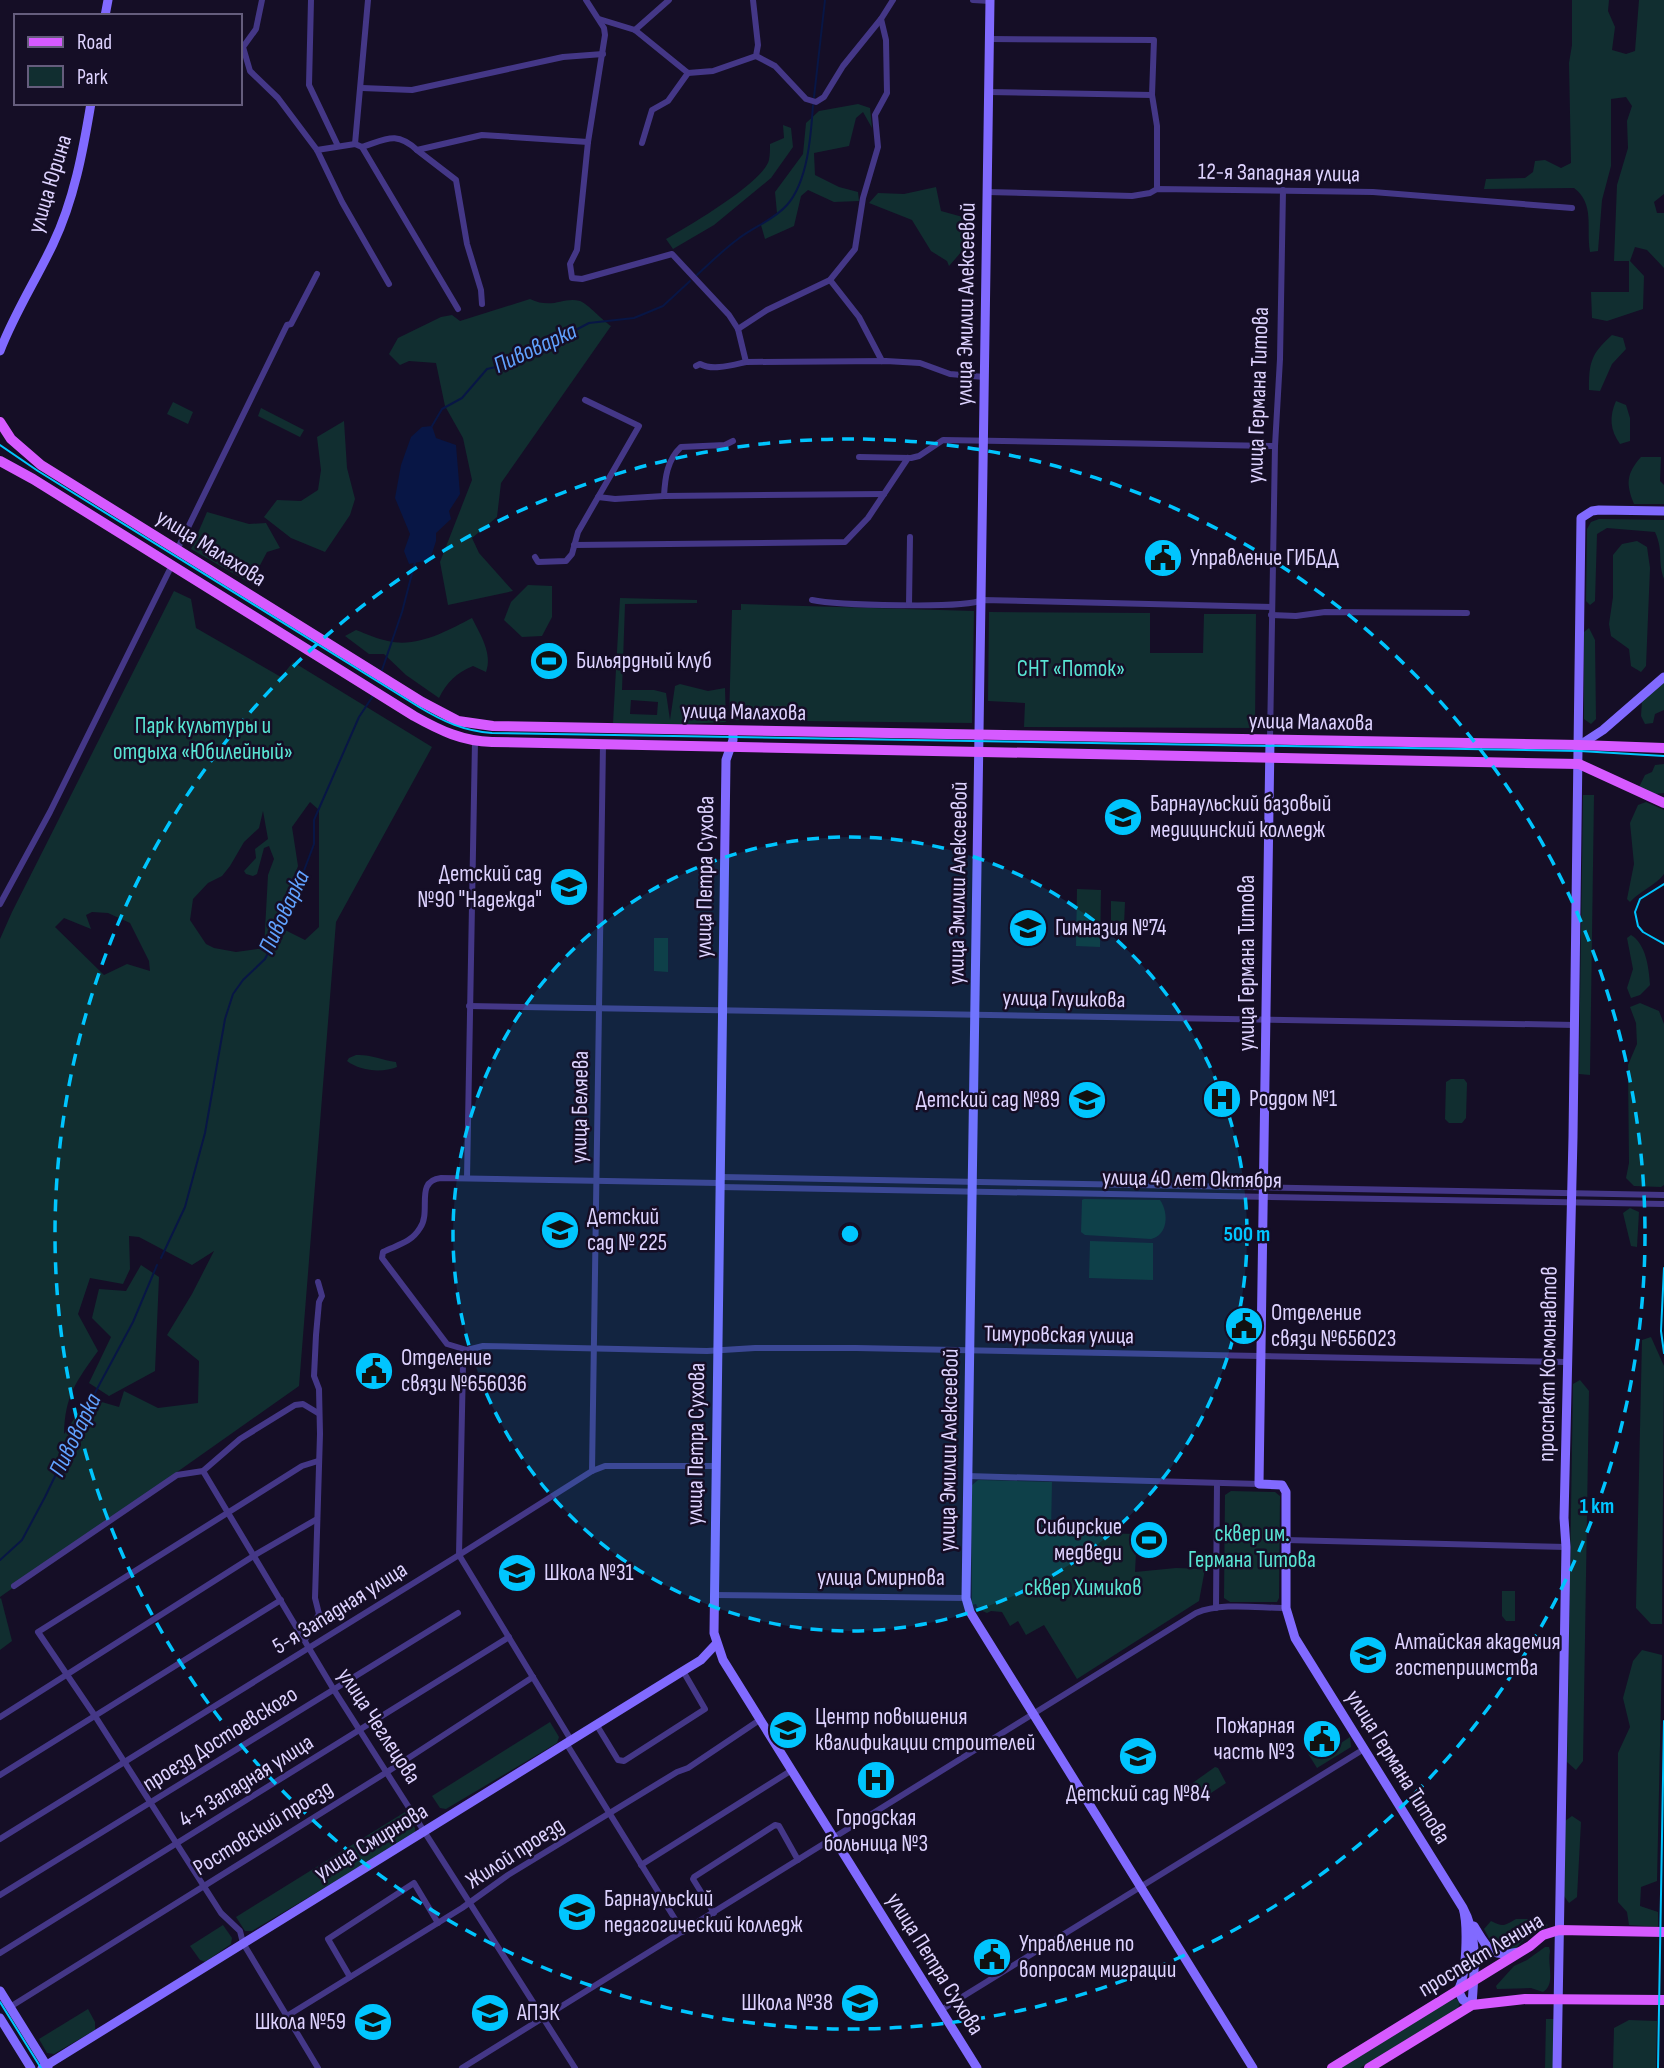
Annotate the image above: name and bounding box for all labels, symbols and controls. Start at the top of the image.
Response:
legend [14,14,242,105]
text: Road [77,30,112,55]
text: Park [77,65,108,90]
street label: улица Юрина [22,131,78,237]
street label: 12-я Западная улица [1198,158,1360,188]
street label: улица Эмилии Алексеевой [950,202,982,406]
street label: улица Германа Титова [1241,306,1275,484]
water label: Пивоварка [489,316,582,380]
street label: улица Малахова [151,503,271,593]
public building icon: Управление ГИБДД [1142,537,1184,579]
place label: Управление ГИБДД [1190,544,1339,572]
sports icon: Бильярдный клуб [528,640,570,682]
place label: Бильярдный клуб [576,647,712,675]
park label: СНТ «Поток» [1017,655,1125,683]
street label: улица Малахова [681,697,807,727]
street label: улица Малахова [1248,707,1374,737]
park label: Парк культуры и отдыха «Юбилейный» [113,712,293,766]
street label: улица Эмилии Алексеевой [942,781,974,985]
place label: Барнаульский базовый медицинский колледж [1150,790,1331,844]
street label: улица Петра Сухова [690,796,720,958]
school or university icon: Барнаульский базовый медицинский колледж [1102,796,1144,838]
place label: Детский сад №90 "Надежда" [417,860,542,914]
water label: Пивоварка [252,865,316,958]
school or university icon: Детский сад №90 "Надежда" [548,866,590,908]
street label: улица Германа Титова [1233,875,1261,1051]
school or university icon: Гимназия №74 [1007,907,1049,949]
place label: Гимназия №74 [1055,914,1167,942]
street label: улица Глушкова [1002,984,1126,1014]
street label: улица Беляева [565,1050,595,1164]
hospital icon: Роддом №1 [1201,1078,1243,1120]
school or university icon: Детский сад №89 [1066,1079,1108,1121]
place label: Роддом №1 [1249,1085,1337,1113]
place label: Детский сад №89 [916,1086,1060,1114]
street label: улица 40 лет Октября [1102,1163,1282,1195]
place label: Детский сад № 225 [587,1203,667,1257]
school or university icon: Детский сад № 225 [539,1209,581,1251]
centre of rings [838,1222,862,1246]
text: 500 m [1224,1222,1270,1247]
street label: проспект Космонавтов [1532,1266,1564,1462]
place label: Отделение связи №656023 [1271,1299,1396,1353]
public building icon: Отделение связи №656023 [1223,1305,1265,1347]
street label: Тимуровская улица [984,1320,1134,1350]
place label: Отделение связи №656036 [401,1344,527,1398]
street label: улица Эмилии Алексеевой [933,1348,965,1552]
public building icon: Отделение связи №656036 [353,1350,395,1392]
street label: улица Петра Сухова [681,1363,711,1525]
water label: Пивоварка [42,1388,108,1481]
text: 1 km [1580,1494,1614,1519]
place label: Сибирские медведи [1036,1513,1122,1567]
sports icon: Сибирские медведи [1128,1519,1170,1561]
park label: сквер им. Германа Титова [1188,1520,1316,1574]
school or university icon: Школа №31 [496,1552,538,1594]
street label: 5-я Западная улица [267,1555,413,1661]
place label: Школа №31 [544,1559,634,1587]
street label: улица Смирнова [817,1564,945,1592]
park label: сквер Химиков [1024,1574,1142,1602]
place label: Алтайская академия гостеприимства [1394,1628,1561,1682]
school or university icon: Алтайская академия гостеприимства [1347,1634,1389,1676]
street label: улица Чеглецова [331,1663,427,1789]
street label: проезд Достоевского [137,1680,303,1798]
street label: улица Германа Титова [1339,1685,1457,1849]
place label: Центр повышения квалификации строителей [815,1703,1035,1757]
school or university icon: Центр повышения квалификации строителей [767,1709,809,1751]
place label: Пожарная часть №3 [1213,1712,1295,1766]
public building icon: Пожарная часть №3 [1301,1718,1343,1760]
street label: 4-я Западная улица [173,1728,319,1834]
school or university icon: Детский сад №84 [1117,1735,1159,1777]
hospital icon: Городская больница №3 [855,1759,897,1801]
street label: Ростовский проезд [188,1774,338,1882]
place label: Детский сад №84 [1066,1780,1210,1808]
street label: улица Смирнова [309,1797,433,1887]
place label: Городская больница №3 [824,1804,928,1858]
street label: Жилой проезд [461,1811,569,1895]
place label: Барнаульский педагогический колледж [604,1885,803,1939]
street label: улица Петра Сухова [880,1888,990,2040]
school or university icon: Барнаульский педагогический колледж [556,1891,598,1933]
street label: проспект Ленина [1413,1907,1549,2003]
place label: Управление по вопросам миграции [1019,1930,1176,1984]
public building icon: Управление по вопросам миграции [971,1936,1013,1978]
school or university icon: Школа №38 [839,1982,881,2024]
place label: Школа №38 [741,1989,833,2017]
school or university icon: АПЭК [469,1992,511,2034]
place label: АПЭК [516,1999,560,2027]
school or university icon: Школа №59 [352,2001,394,2043]
place label: Школа №59 [255,2008,346,2036]

